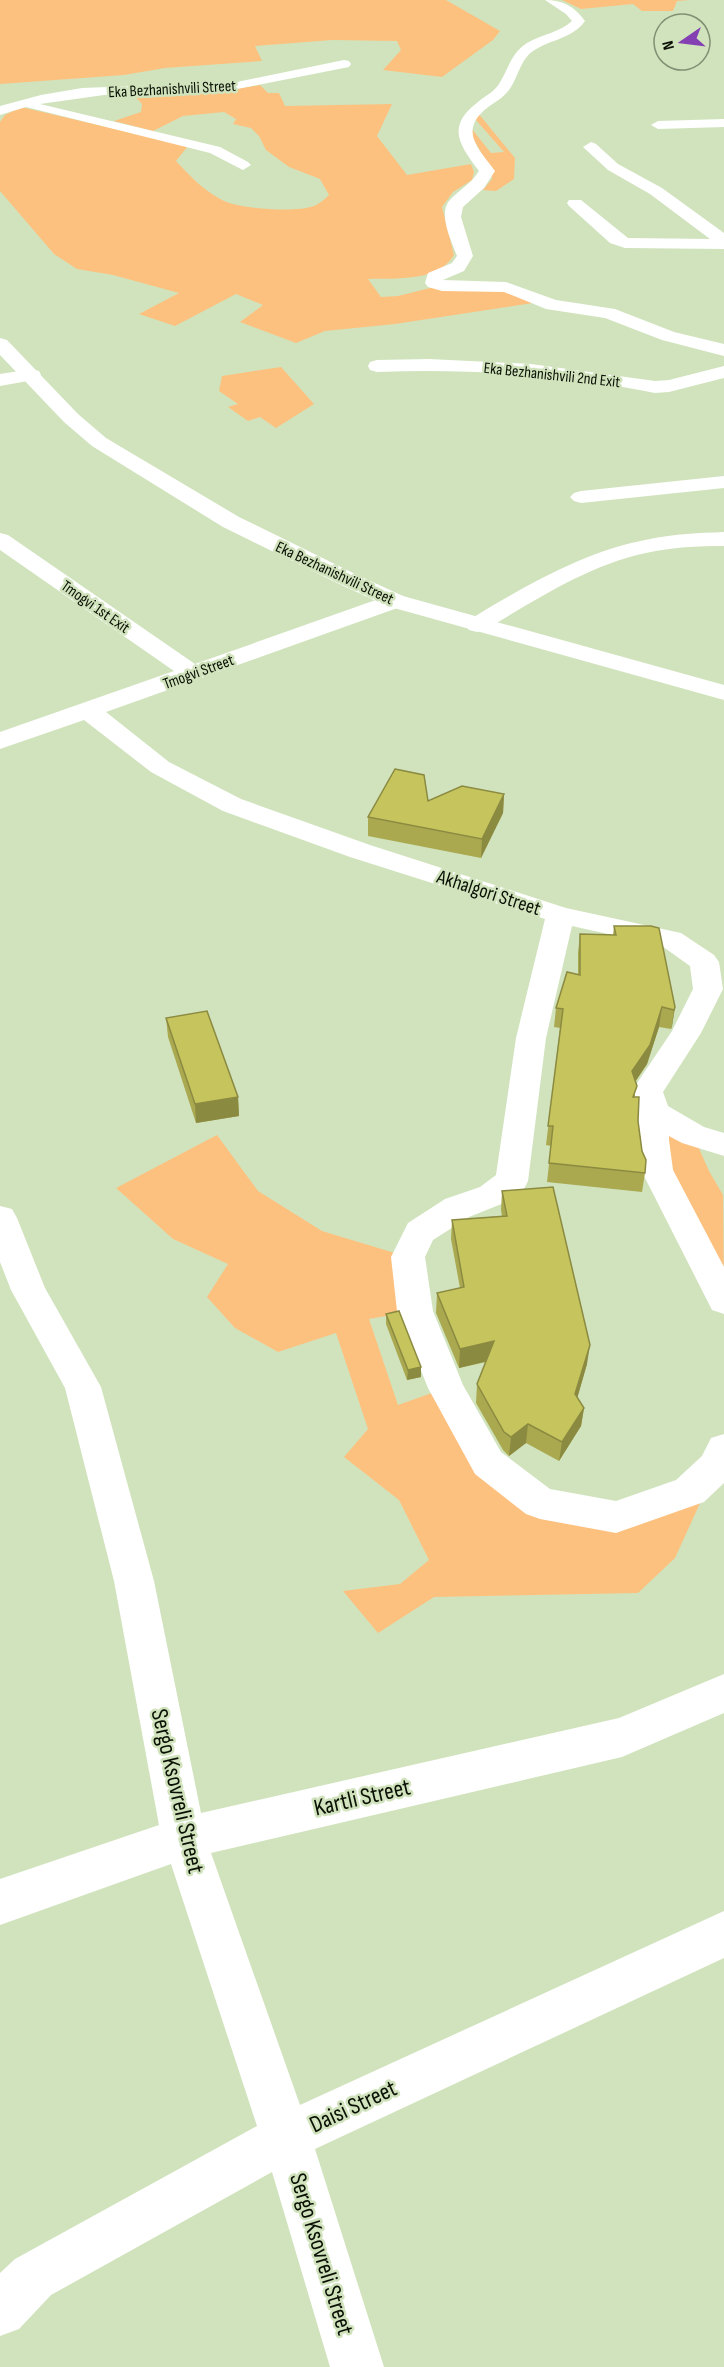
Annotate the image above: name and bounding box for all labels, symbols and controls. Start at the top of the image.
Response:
north arrow [652,12,712,72]
text: N [659,39,679,52]
street label: Eka Bezhanishvili Street [108,77,237,102]
street label: Eka Bezhanishvili 2nd Exit [483,359,621,392]
street label: Eka Bezhanishvili Street [272,538,396,609]
street label: Tmogvi 1st Exit [57,577,133,638]
street label: Tmogvi Street [161,651,237,694]
street label: Akhalgori Street [433,865,544,921]
street label: Sergo Ksovreli Street [145,1706,211,1876]
street label: Kartli Street [311,1772,413,1823]
street label: Daisi Street [305,2074,401,2139]
street label: Sergo Ksovreli Street [283,2170,360,2339]

